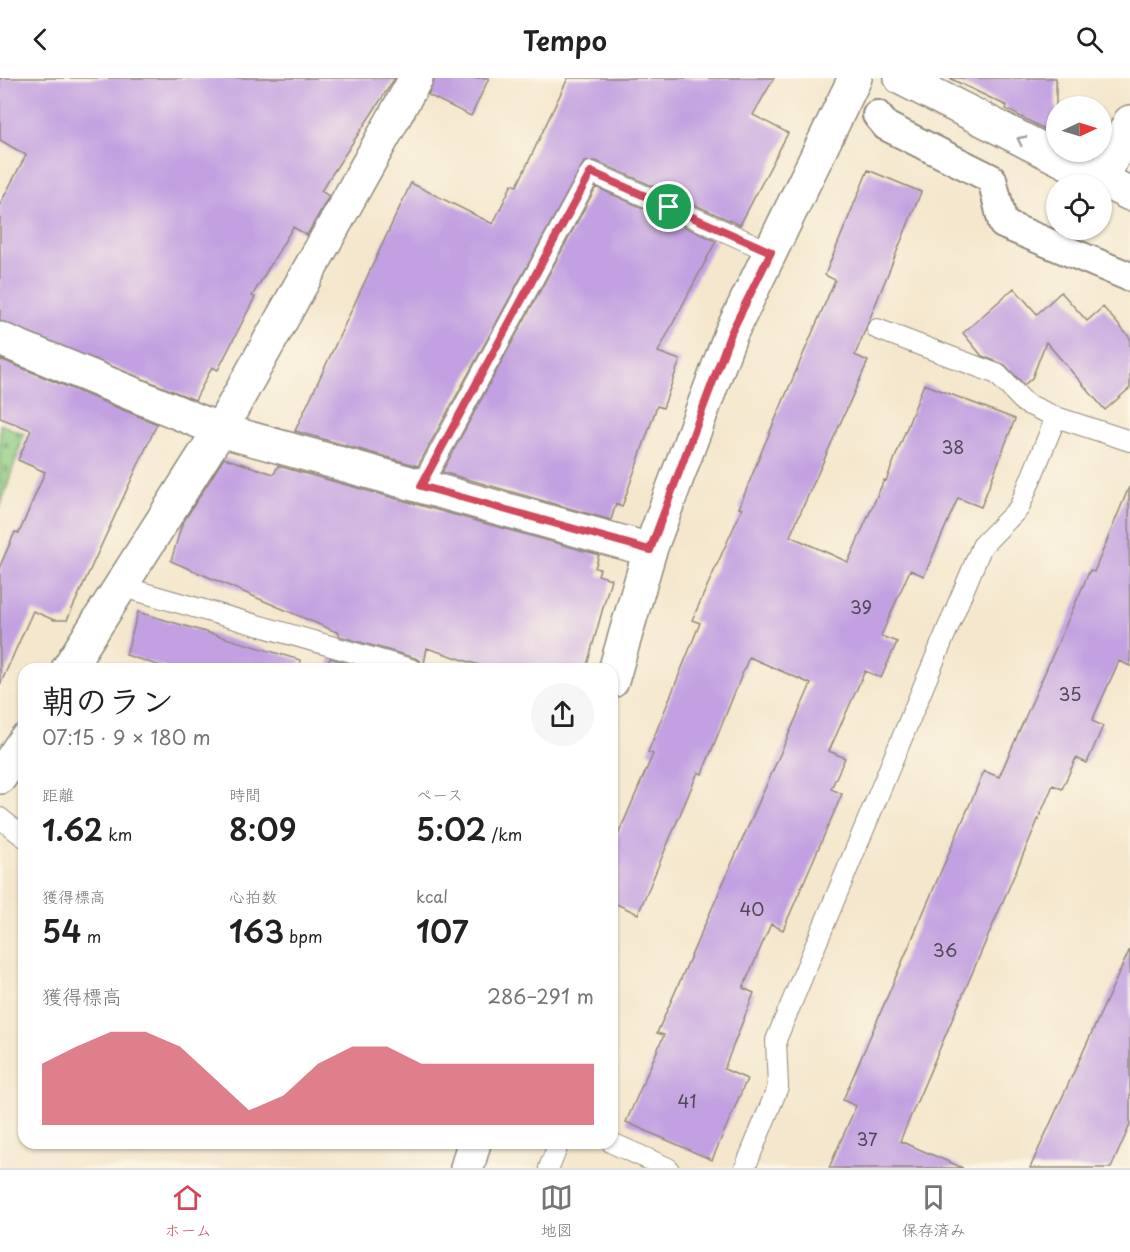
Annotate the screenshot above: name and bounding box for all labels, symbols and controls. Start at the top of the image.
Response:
text: Tempo [523,19,607,60]
icon: back [24,23,57,56]
icon: search [1073,23,1106,56]
north arrow [1046,96,1112,162]
map controls [1046,96,1112,240]
one-way arrow [1017,136,1028,147]
button: locate [1046,174,1112,240]
pin [643,181,694,232]
icon: arrive [652,190,685,223]
house number: 38 [941,433,965,460]
house number: 39 [850,593,872,620]
text: 朝のラン [42,674,174,724]
house number: 35 [1058,680,1082,707]
button: share [531,683,594,746]
text: 07:15 · 9 × 180 m [42,722,211,752]
text: 距離 [42,782,74,806]
text: 時間 [229,782,261,806]
text: ペース [416,782,463,806]
text: 1.62 [42,806,103,851]
text: 8:09 [229,806,296,851]
text: 5:02 [416,806,486,851]
text: km [103,822,132,846]
text: /km [486,822,522,846]
text: 獲得標高 [42,884,106,908]
text: 心拍数 [229,884,277,908]
text: kcal [416,884,448,908]
house number: 40 [739,895,765,922]
text: 54 [42,908,81,953]
text: 163 [229,908,284,953]
text: 107 [416,908,469,953]
text: m [81,924,101,948]
text: bpm [284,924,323,948]
house number: 36 [933,936,957,963]
text: 獲得標高 [42,981,122,1011]
text: 286–291 m [487,981,594,1011]
house number: 41 [678,1087,696,1114]
house number: 37 [856,1125,878,1152]
tab: ホーム [164,1181,212,1241]
tab: 地図 [540,1181,573,1241]
tab: 保存済み [902,1181,966,1241]

